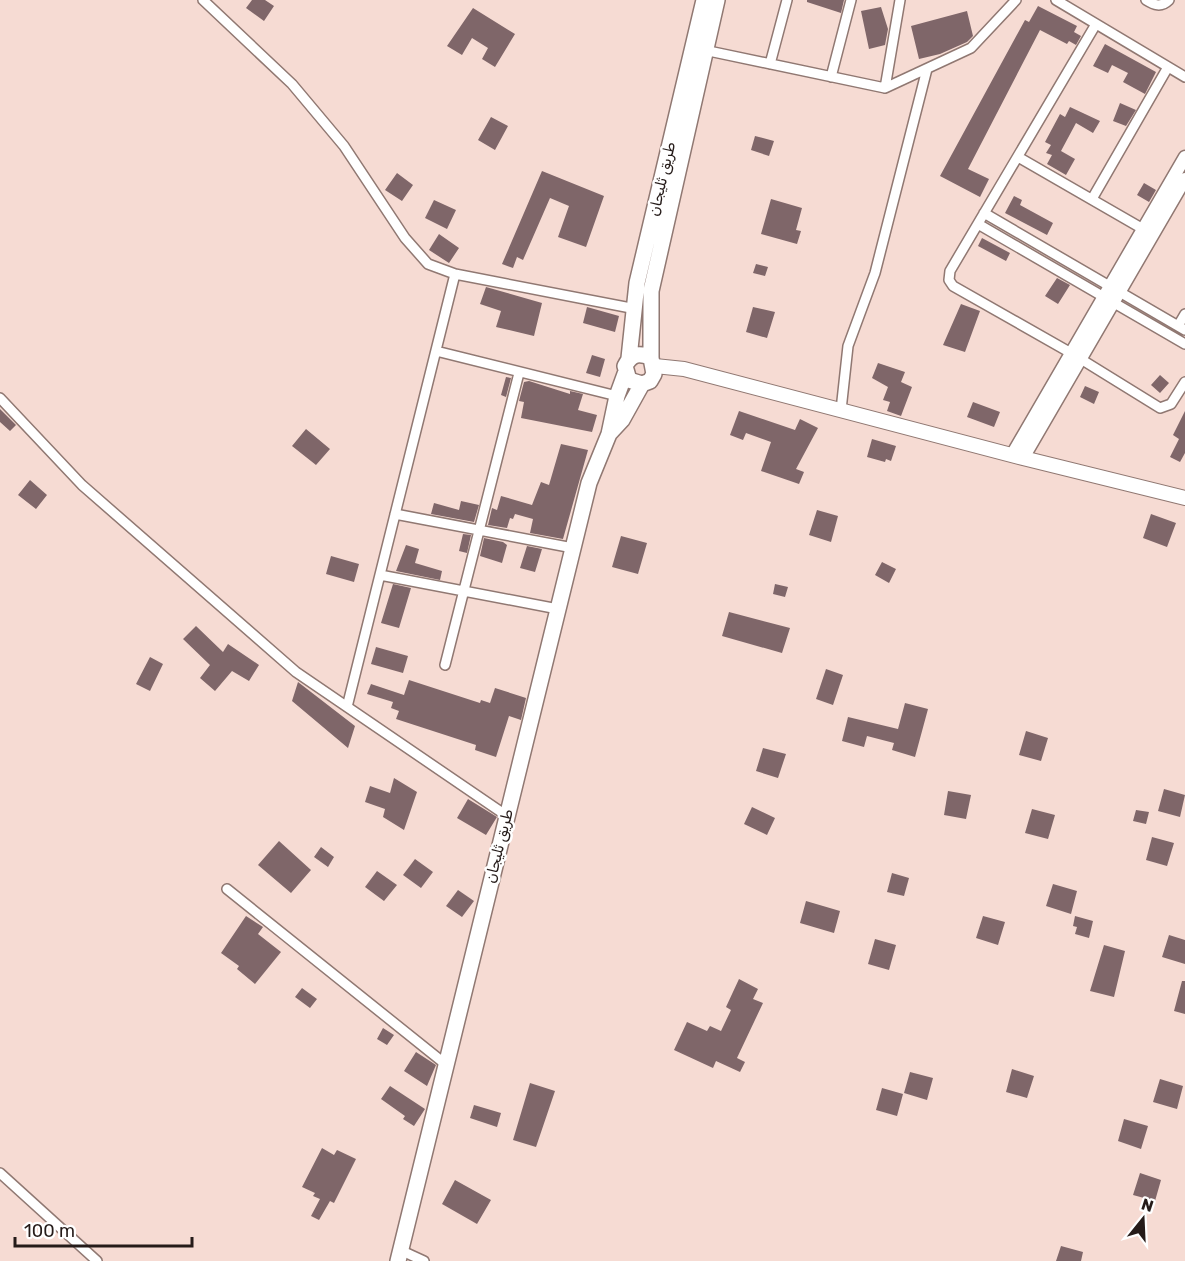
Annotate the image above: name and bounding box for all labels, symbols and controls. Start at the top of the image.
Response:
street label: طريق ثليجان [645,140,679,218]
street label: طريق ثليجان [481,807,517,885]
north arrow [1113,1189,1173,1249]
text: N [1139,1194,1156,1216]
scale bar [15,1210,192,1248]
text: 100 m [24,1220,75,1242]

